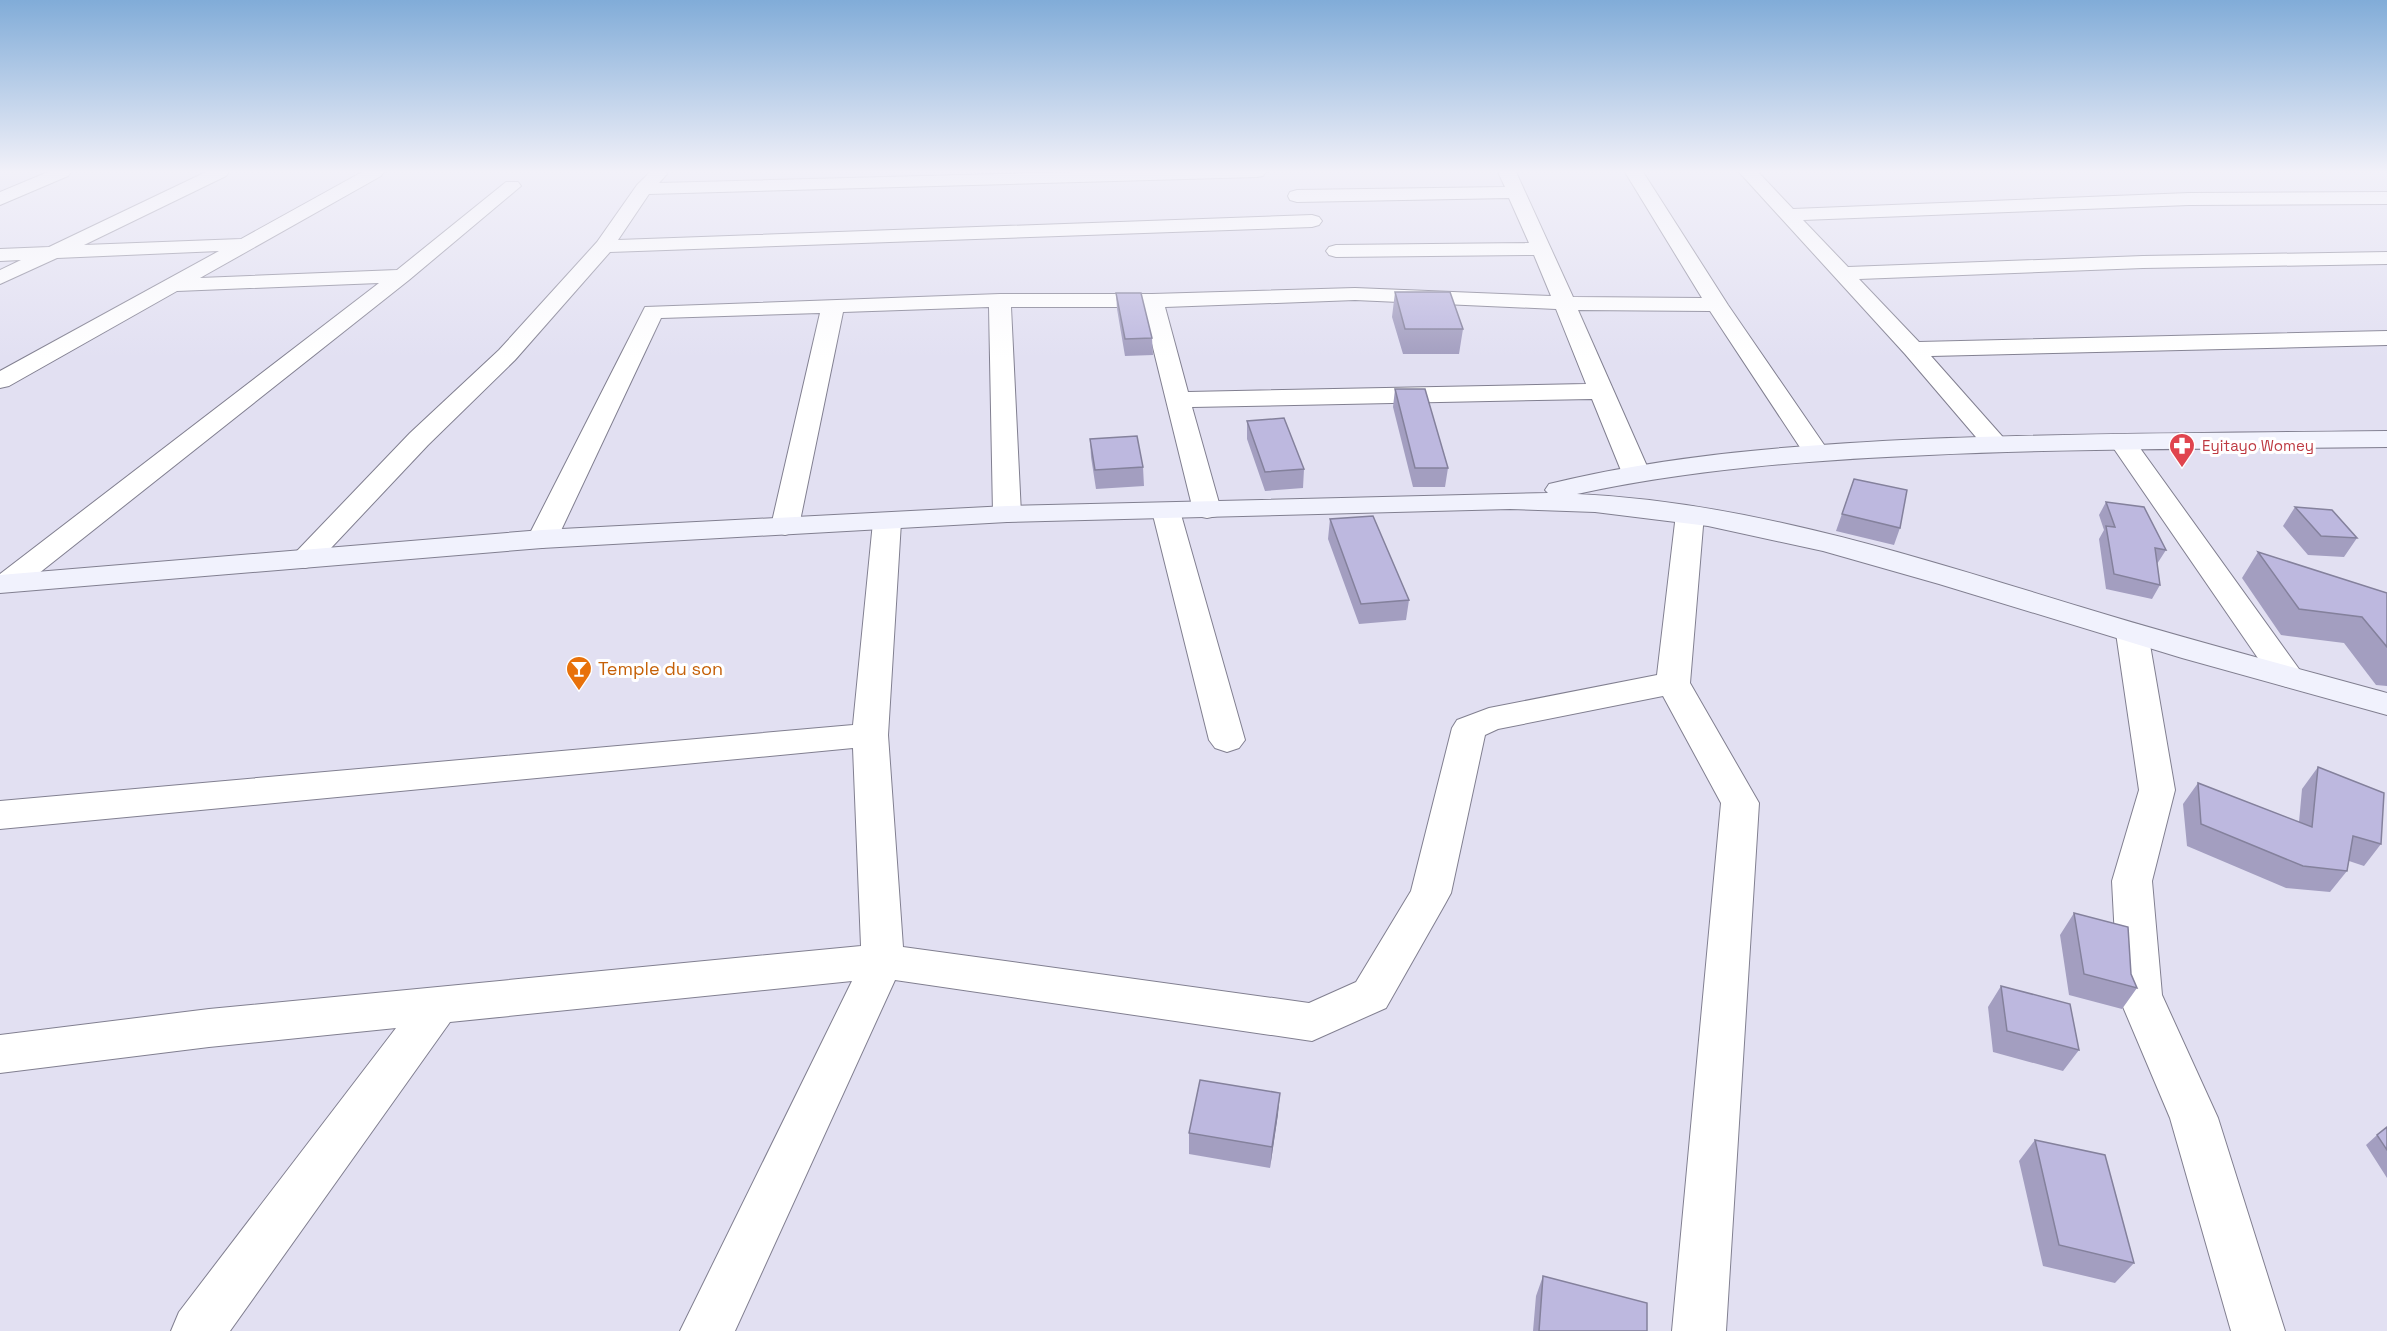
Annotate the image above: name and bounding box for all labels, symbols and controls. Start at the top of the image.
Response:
pharmacy icon: Eyitayo Womey [2167,431,2197,469]
place label: Eyitayo Womey [2202,436,2314,455]
bar icon: Temple du son [564,654,594,692]
place label: Temple du son [598,657,723,680]

